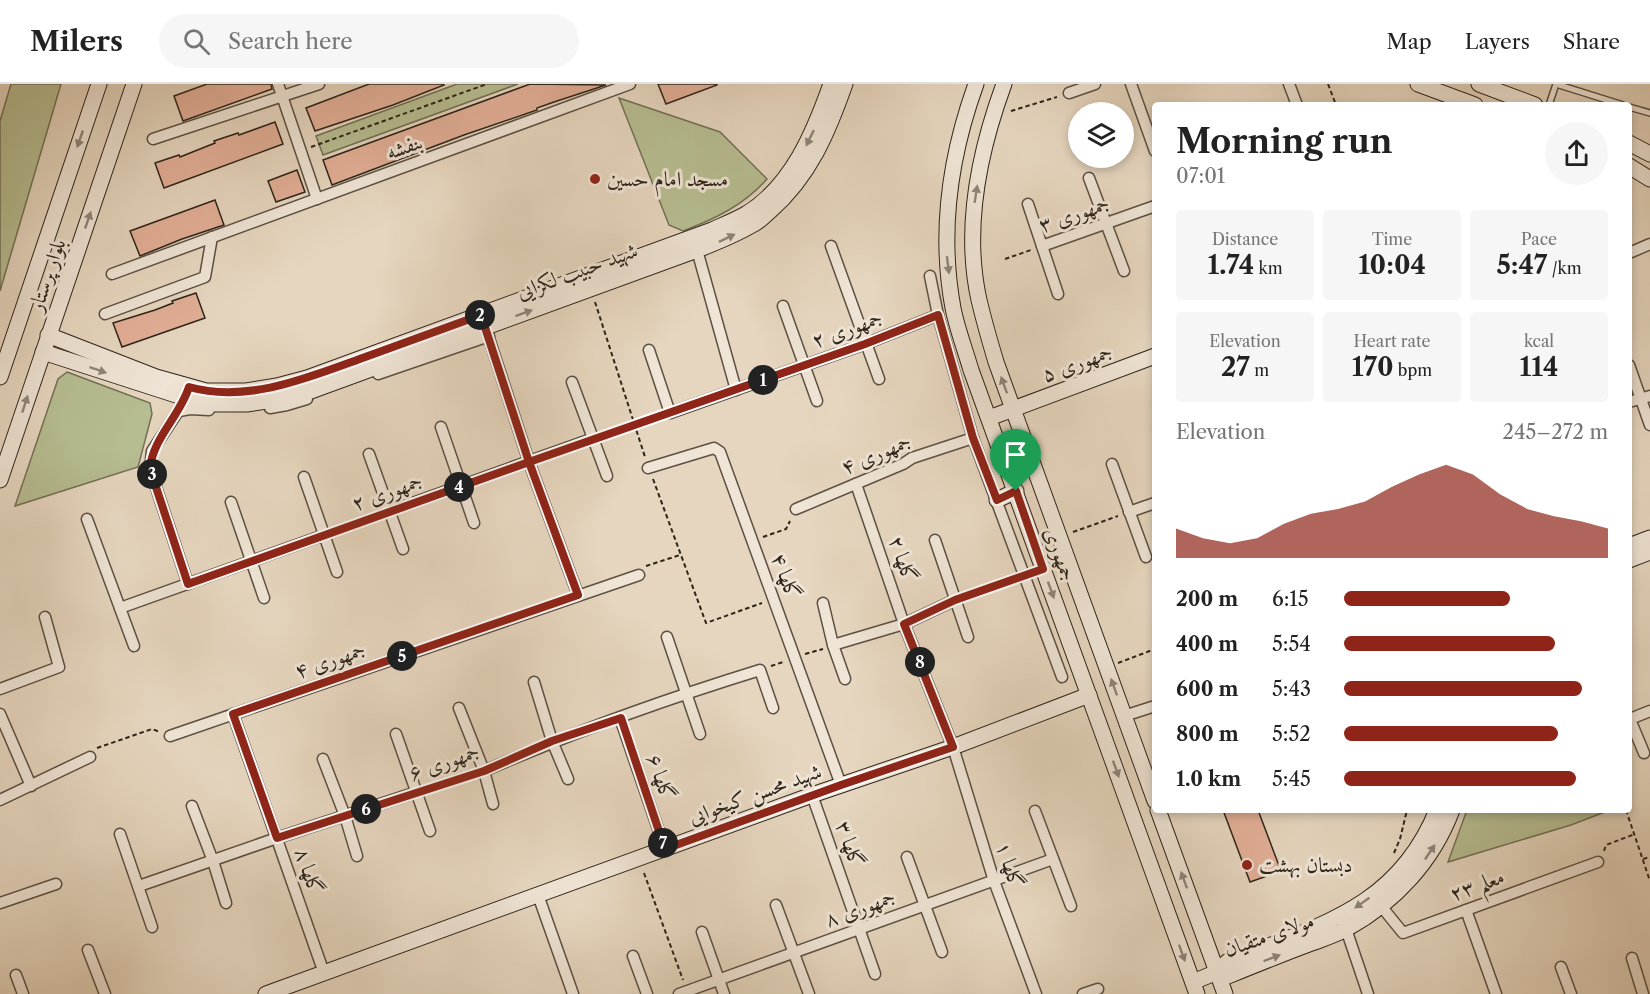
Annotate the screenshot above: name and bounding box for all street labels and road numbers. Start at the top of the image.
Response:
street label: بنفشه [382,129,425,165]
street label: جمهوری ۳ [1035,190,1113,238]
street label: بلوار پرستار [22,235,71,316]
street label: شهید حبیب لکزایی [513,237,641,306]
street label: جمهوری ۲ [808,304,886,354]
street label: جمهوری ۵ [1038,338,1116,388]
street label: جمهوری ۴ [837,428,915,480]
street label: جمهوری ۲ [348,467,426,517]
street label: جمهوری [1038,524,1082,584]
street label: گلها ۲ [884,532,923,585]
street label: گلها ۴ [767,549,806,602]
street label: جمهوری ۴ [291,636,369,684]
street label: جمهوری ۶ [405,738,483,786]
street label: گلها ۶ [642,750,681,803]
street label: شهید محسن کیخوایی [685,758,825,831]
street label: گلها ۳ [831,817,870,870]
street label: گلها ۱ [991,839,1030,891]
street label: گلها ۸ [290,844,329,897]
street label: معلم ۲۳ [1446,863,1511,914]
street label: جمهوری ۸ [821,883,899,933]
street label: مولای متقیان [1220,907,1318,963]

